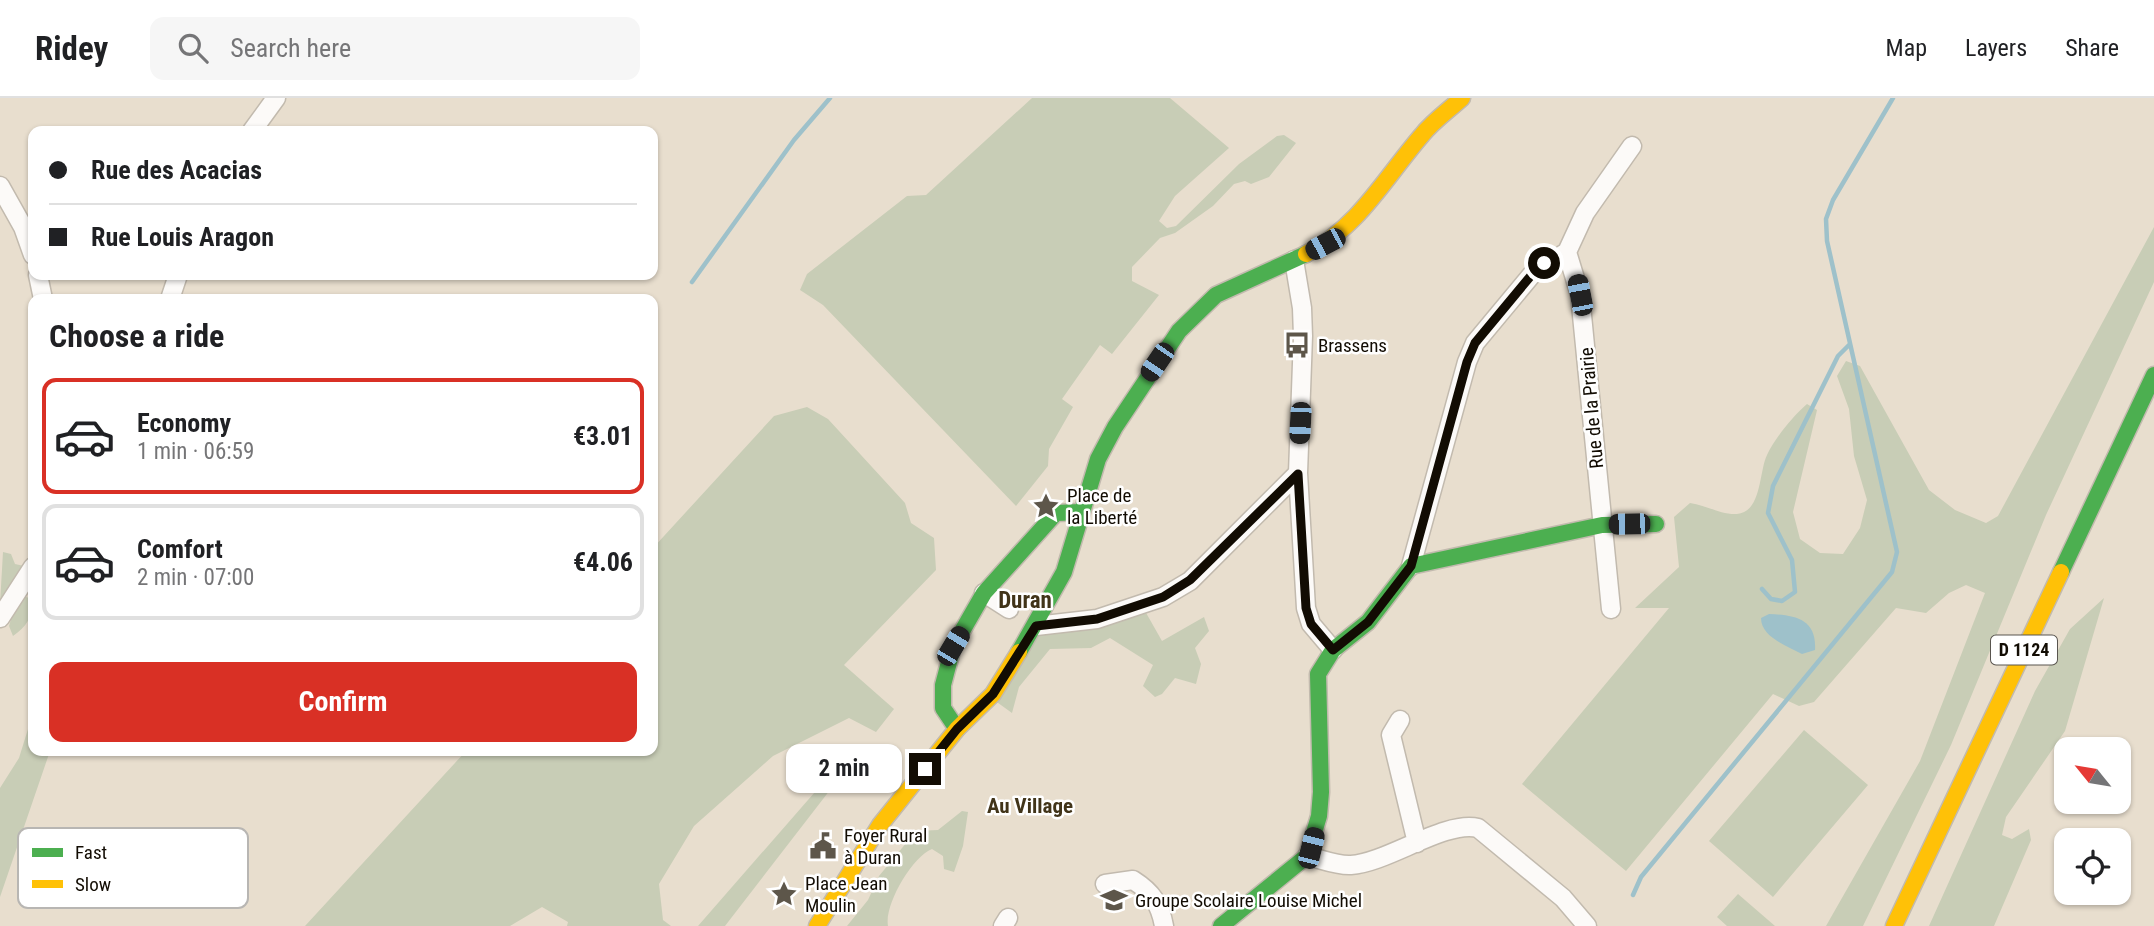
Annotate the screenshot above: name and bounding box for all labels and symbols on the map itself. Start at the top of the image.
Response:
car [1302,225,1349,263]
route start [1528,247,1560,279]
car [1566,272,1595,318]
bus stop icon: Brassens [1282,330,1312,360]
place label: Brassens [1318,334,1387,357]
car [1137,339,1178,385]
street label: Rue de la Prairie [1575,346,1608,469]
car [1289,401,1312,445]
place label: Place de la Liberté [1067,484,1137,529]
place icon: Place de la Liberté [1031,491,1061,521]
car [1608,513,1651,535]
district label: Duran [998,587,1052,614]
car [934,623,973,669]
road number: D 1124 [1991,636,2057,664]
north arrow [2054,737,2132,814]
callout: 2 min [785,744,900,794]
route end [909,753,941,785]
district label: Au Village [987,794,1073,818]
place label: Foyer Rural à Duran [844,824,927,869]
car [1296,825,1327,871]
legend [18,828,248,908]
public building icon: Foyer Rural à Duran [808,831,838,861]
text: Fast [75,841,107,864]
place label: Place Jean Moulin [805,872,887,917]
text: Slow [75,873,111,896]
place icon: Place Jean Moulin [769,879,799,909]
school or university icon: Groupe Scolaire Louise Michel [1099,885,1129,915]
place label: Groupe Scolaire Louise Michel [1135,889,1362,912]

